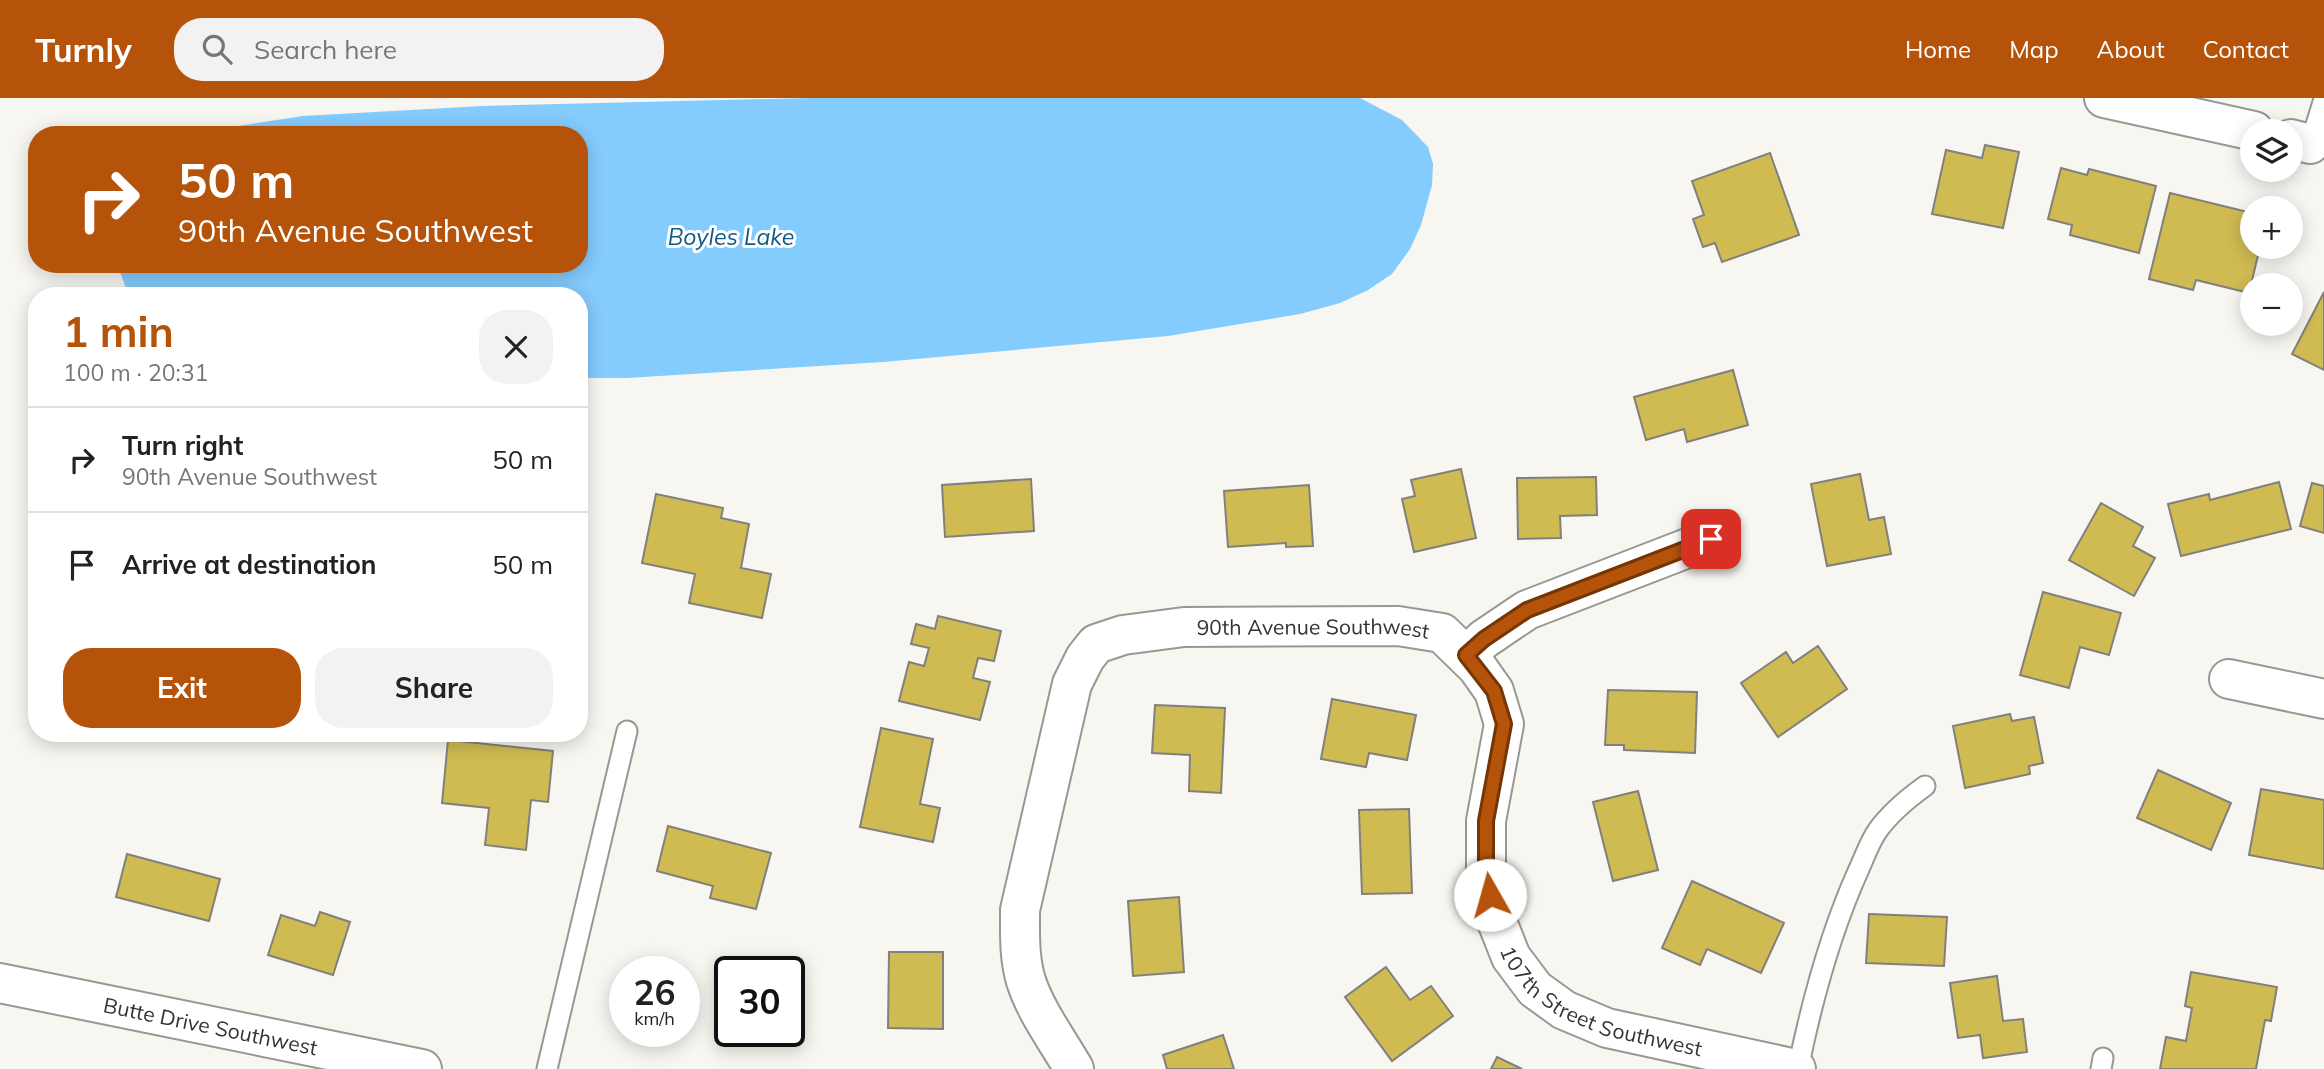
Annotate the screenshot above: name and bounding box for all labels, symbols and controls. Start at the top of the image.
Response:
search box [174,18,664,81]
text: Turnly [35,29,132,70]
icon: search [198,30,236,68]
text: Search here [254,33,397,66]
text: Home [1905,34,1971,64]
text: Map [2009,34,2059,64]
text: About [2097,34,2165,64]
text: Contact [2203,34,2289,64]
map controls [2240,119,2303,336]
button: layers [2240,119,2303,182]
text: 50 m [178,149,294,210]
icon: right [63,154,154,245]
button: + [2240,196,2303,259]
text: 90th Avenue Southwest [178,210,533,250]
water label: Boyles Lake [668,222,794,251]
button: − [2240,273,2303,336]
text: 1 min [63,305,174,358]
button: close [479,310,553,384]
text: 100 m · 20:31 [63,358,208,387]
text: Turn right [122,429,243,462]
icon: right [63,441,101,479]
text: 50 m [492,443,553,476]
text: 90th Avenue Southwest [122,462,377,491]
pin [1681,509,1741,569]
icon: arrive [1692,520,1730,558]
icon: arrive [63,546,101,584]
text: Arrive at destination [122,548,377,581]
text: 50 m [492,548,553,581]
street label: 90th Avenue Southwest [1197,613,1431,644]
button: Exit [63,648,301,728]
button: Share [315,648,553,728]
position arrow [1453,858,1527,932]
street label: 107th Street Southwest [1495,942,1705,1061]
speed limit sign: 30 [714,956,805,1047]
text: 26 [633,970,676,1014]
street label: Butte Drive Southwest [101,991,320,1060]
text: km/h [634,1007,675,1030]

